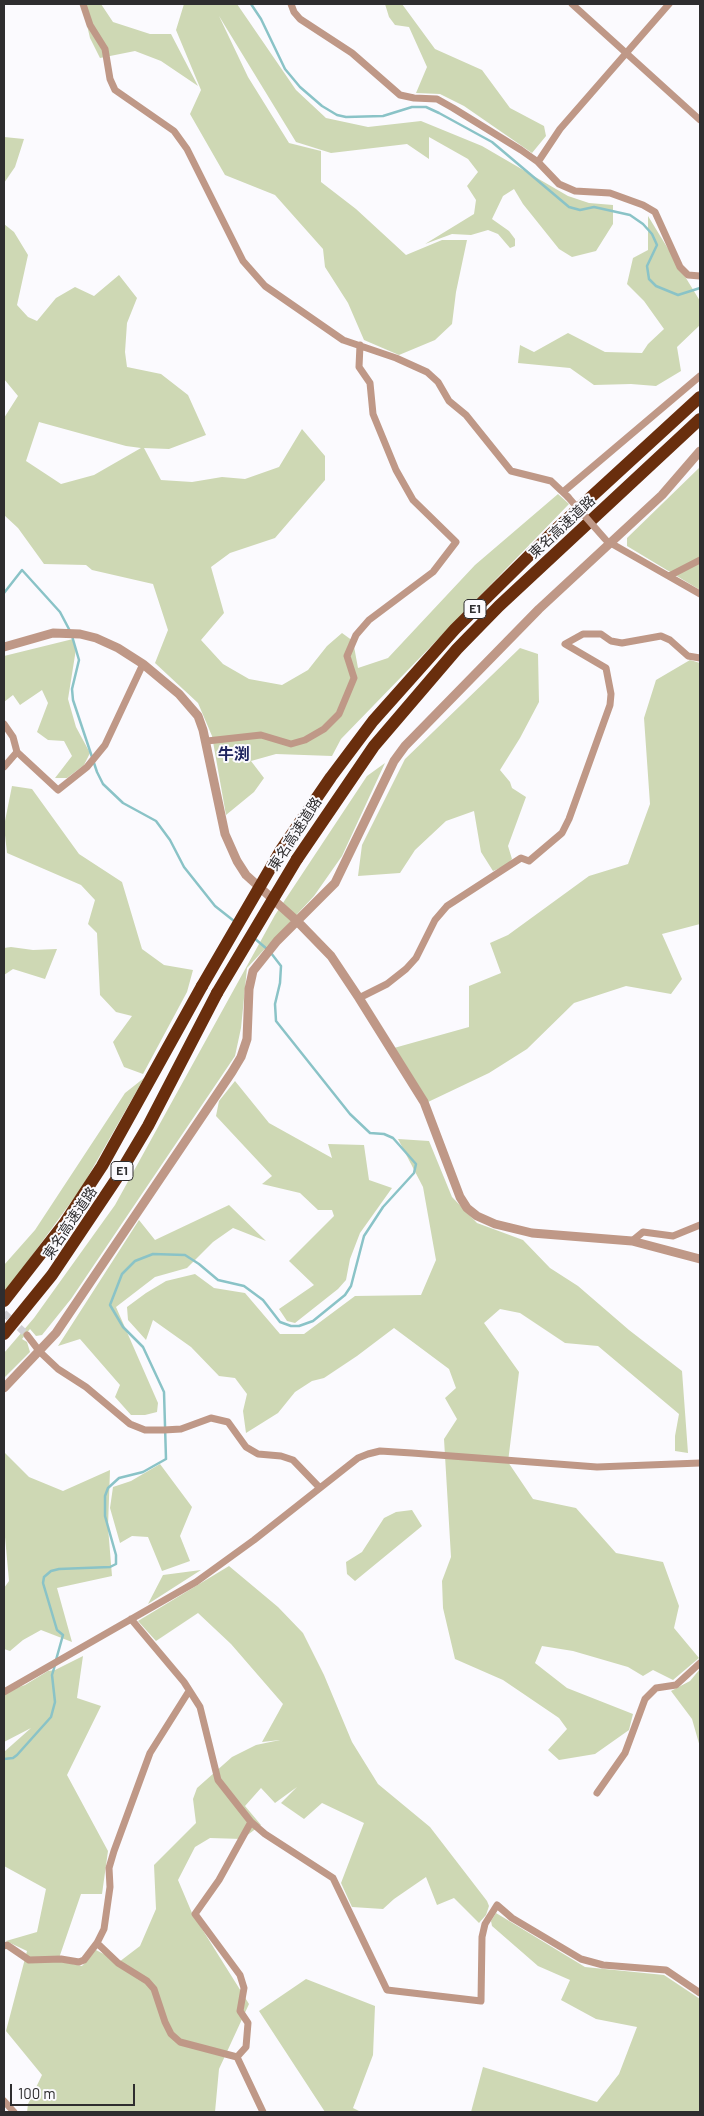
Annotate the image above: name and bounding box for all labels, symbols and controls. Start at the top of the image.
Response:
street label: 東名高速道路 [526,492,598,562]
road number: E1 [464,600,486,618]
district label: 牛渕 [218,745,250,765]
street label: 東名高速道路 [265,794,325,874]
road number: E1 [111,1162,133,1180]
street label: 東名高速道路 [40,1183,100,1263]
scale bar [12,2074,138,2106]
text: 100 m [18,2084,56,2102]

